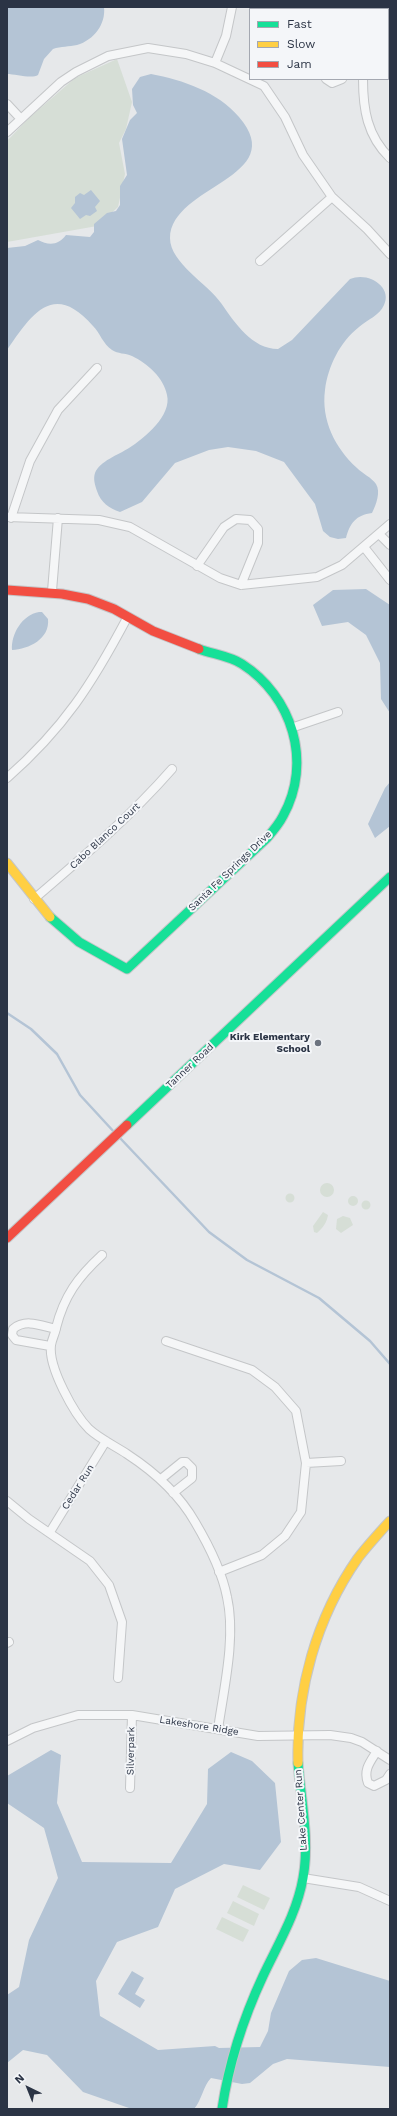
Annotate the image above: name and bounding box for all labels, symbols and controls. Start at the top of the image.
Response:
legend [249,8,389,80]
text: Fast [287,17,312,31]
text: Slow [287,37,315,51]
text: Jam [287,57,312,71]
street label: Cabo Blanco Court [67,800,143,872]
street label: Santa Fe Springs Drive [186,828,274,914]
place label: Kirk Elementary School [230,1031,310,1054]
marker: Kirk Elementary School [313,1038,323,1048]
street label: Tanner Road [164,1041,216,1091]
street label: Cedar Run [59,1462,97,1512]
street label: Lakeshore Ridge [159,1714,239,1738]
street label: Silverpark [125,1727,137,1775]
street label: Lake Center Run [292,1769,310,1851]
north arrow [8,2068,48,2108]
text: N [12,2071,27,2086]

